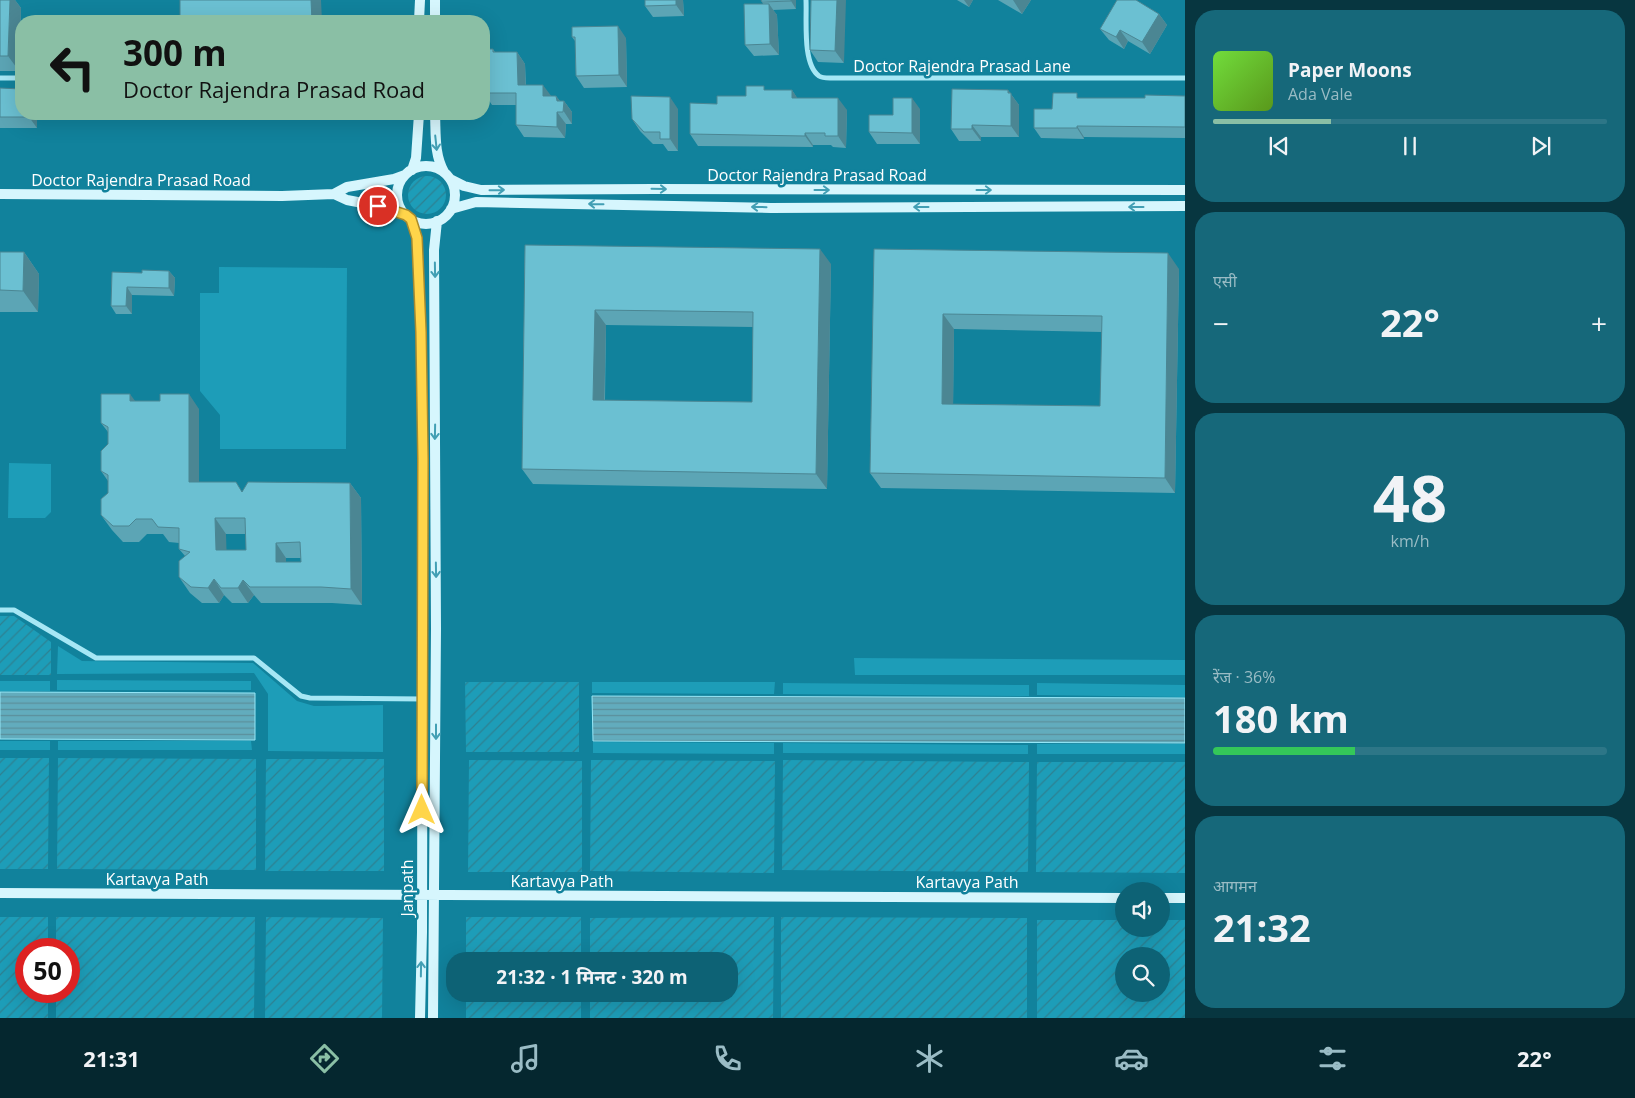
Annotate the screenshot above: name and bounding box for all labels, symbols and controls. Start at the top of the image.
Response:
text: 300 m [123,29,227,76]
icon: left [40,35,105,100]
street label: Doctor Rajendra Prasad Lane [853,55,1071,77]
text: Paper Moons [1288,57,1412,83]
text: Doctor Rajendra Prasad Road [123,74,425,104]
text: Ada Vale [1288,83,1352,105]
icon: previous [1265,132,1293,160]
icon: pause [1396,132,1424,160]
icon: next [1527,132,1555,160]
one-way arrow [432,135,441,151]
street label: Doctor Rajendra Prasad Road [707,164,927,186]
street label: Doctor Rajendra Prasad Road [31,169,251,191]
one-way arrow [651,184,667,194]
pin [357,185,399,227]
one-way arrow [489,185,505,194]
one-way arrow [814,185,830,195]
one-way arrow [976,185,992,195]
icon: arrive [364,192,392,220]
one-way arrow [589,199,605,209]
one-way arrow [751,202,768,212]
one-way arrow [914,202,930,212]
one-way arrow [1129,202,1145,211]
one-way arrow [430,261,439,277]
text: एसी [1213,270,1237,292]
text: 22° [1380,296,1440,348]
text: − [1213,304,1229,342]
text: + [1591,304,1607,342]
one-way arrow [430,424,440,440]
text: 48 [1373,453,1447,541]
text: km/h [1391,530,1429,552]
one-way arrow [431,562,440,578]
text: रेंज · 36% [1213,666,1275,688]
text: 180 km [1213,692,1349,744]
one-way arrow [431,724,441,740]
position arrow [395,783,447,835]
street label: Janpath [396,859,418,919]
street label: Kartavya Path [106,868,208,890]
street label: Kartavya Path [511,870,613,892]
street label: Kartavya Path [916,871,1018,893]
text: आगमन [1213,875,1257,897]
map controls [1115,882,1170,1002]
button: sound [1115,882,1170,937]
text: 21:32 [1213,901,1311,953]
speed limit sign: 50 [15,938,80,1003]
button: search [1115,947,1170,1002]
one-way arrow [417,962,426,978]
text: 21:32 · 1 मिनट · 320 m [496,964,688,990]
icon: directions [307,1041,342,1076]
icon: music [508,1041,543,1076]
icon: phone [710,1041,745,1076]
icon: climate [912,1041,947,1076]
icon: car [1114,1041,1149,1076]
icon: filters [1315,1041,1350,1076]
text: 21:31 [83,1043,140,1073]
text: 22° [1517,1043,1552,1073]

